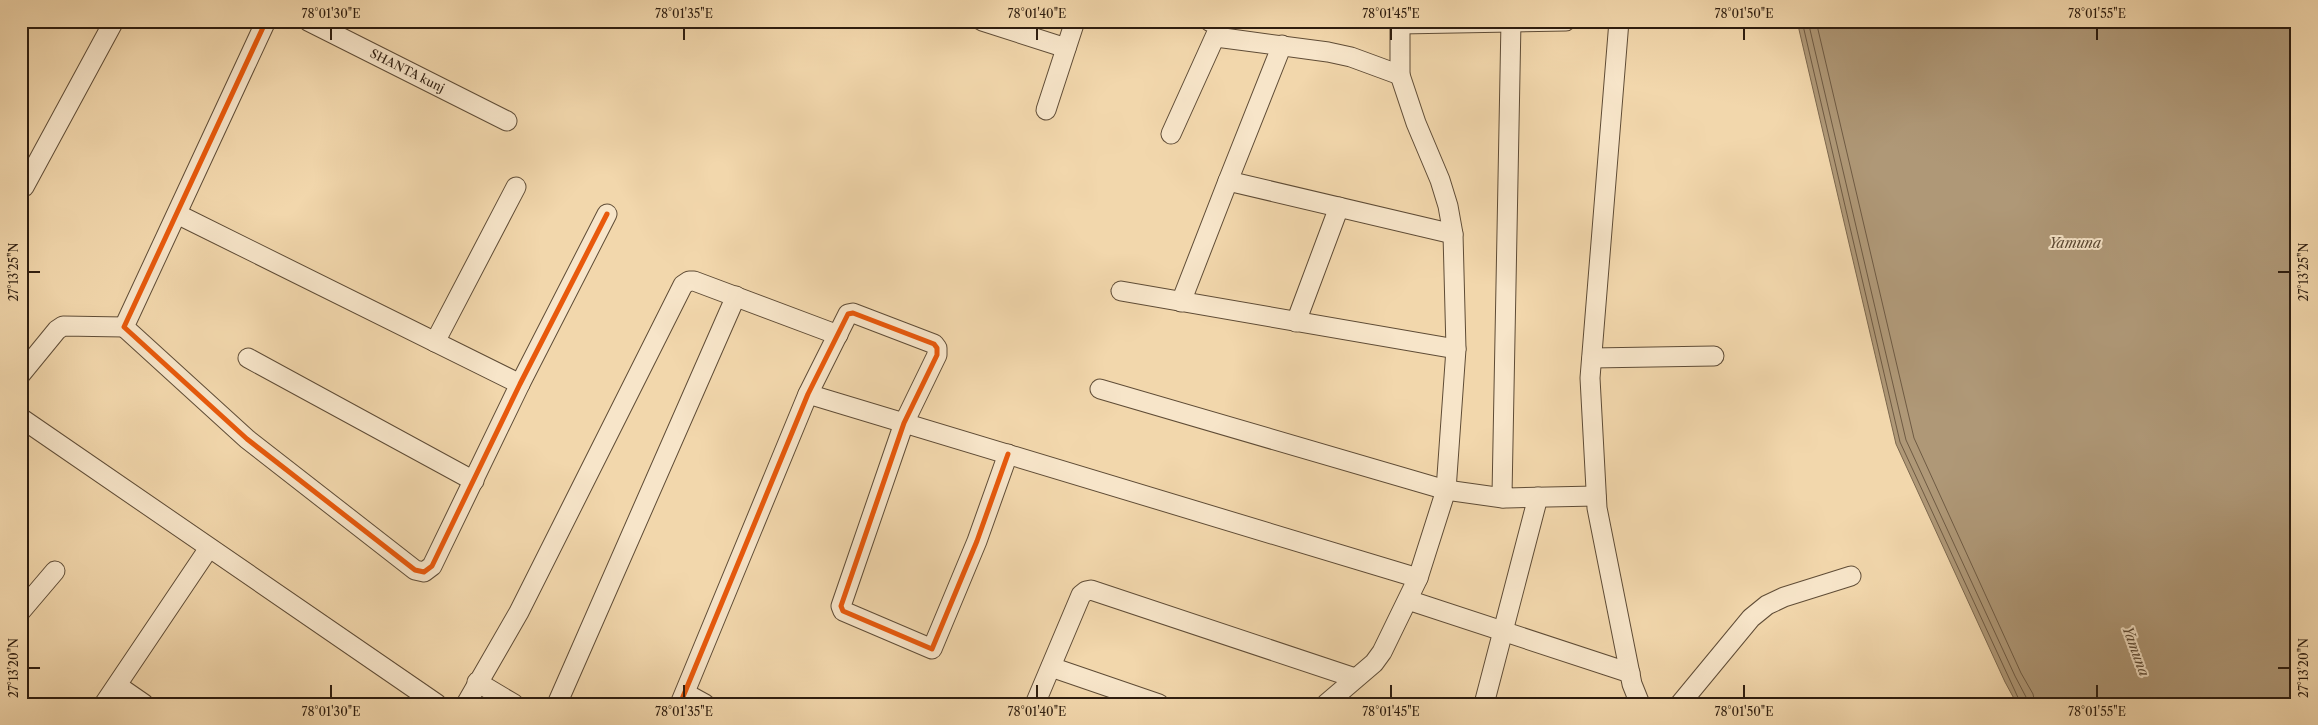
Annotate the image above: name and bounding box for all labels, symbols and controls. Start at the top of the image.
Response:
text: 78°01'30"E [301,6,361,21]
text: 78°01'35"E [655,6,713,21]
text: 78°01'40"E [1008,6,1066,21]
text: 78°01'45"E [1362,6,1420,21]
text: 78°01'50"E [1715,6,1773,21]
text: 78°01'55"E [2068,6,2126,21]
street label: SHANTA kunj [368,45,447,95]
water label: Yamuna [2049,234,2102,252]
text: 27°13'25"N [6,243,21,301]
text: 27°13'25"N [2296,243,2311,301]
water label: Yamuna [2119,623,2154,679]
text: 27°13'20"N [6,638,21,698]
text: 27°13'20"N [2296,638,2311,698]
text: 78°01'30"E [301,704,361,719]
text: 78°01'35"E [655,704,713,719]
text: 78°01'40"E [1008,704,1066,719]
text: 78°01'45"E [1362,704,1420,719]
text: 78°01'50"E [1715,704,1773,719]
text: 78°01'55"E [2068,704,2126,719]

